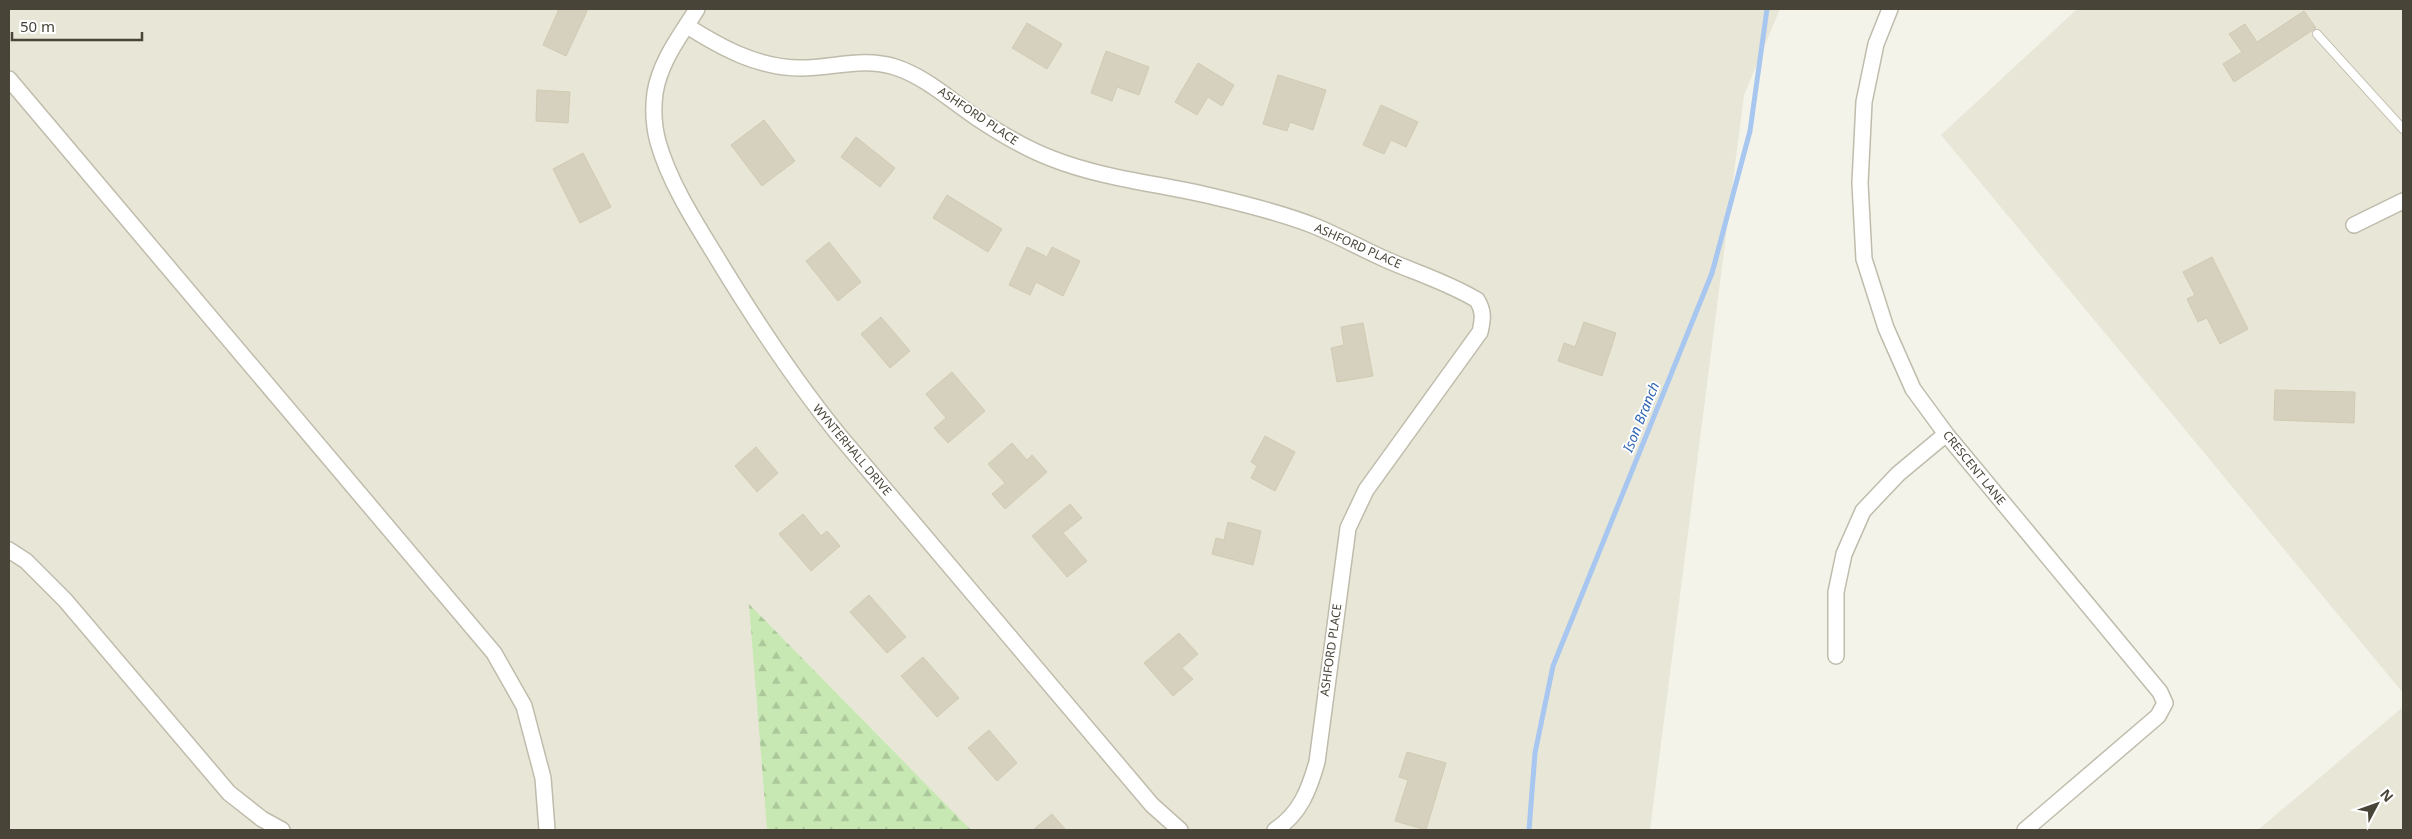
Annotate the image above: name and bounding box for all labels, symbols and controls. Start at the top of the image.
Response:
scale bar [12,10,142,42]
text: 50 m [20,16,55,36]
street label: ASHFORD PLACE [935,82,1022,149]
street label: ASHFORD PLACE [1312,219,1404,272]
water label: Ison Branch [1617,379,1663,456]
street label: WYNTERHALL DRIVE [809,400,896,499]
street label: CRESCENT LANE [1939,427,2010,508]
street label: ASHFORD PLACE [1316,603,1345,697]
north arrow [2352,779,2402,829]
text: N [2376,785,2398,806]

